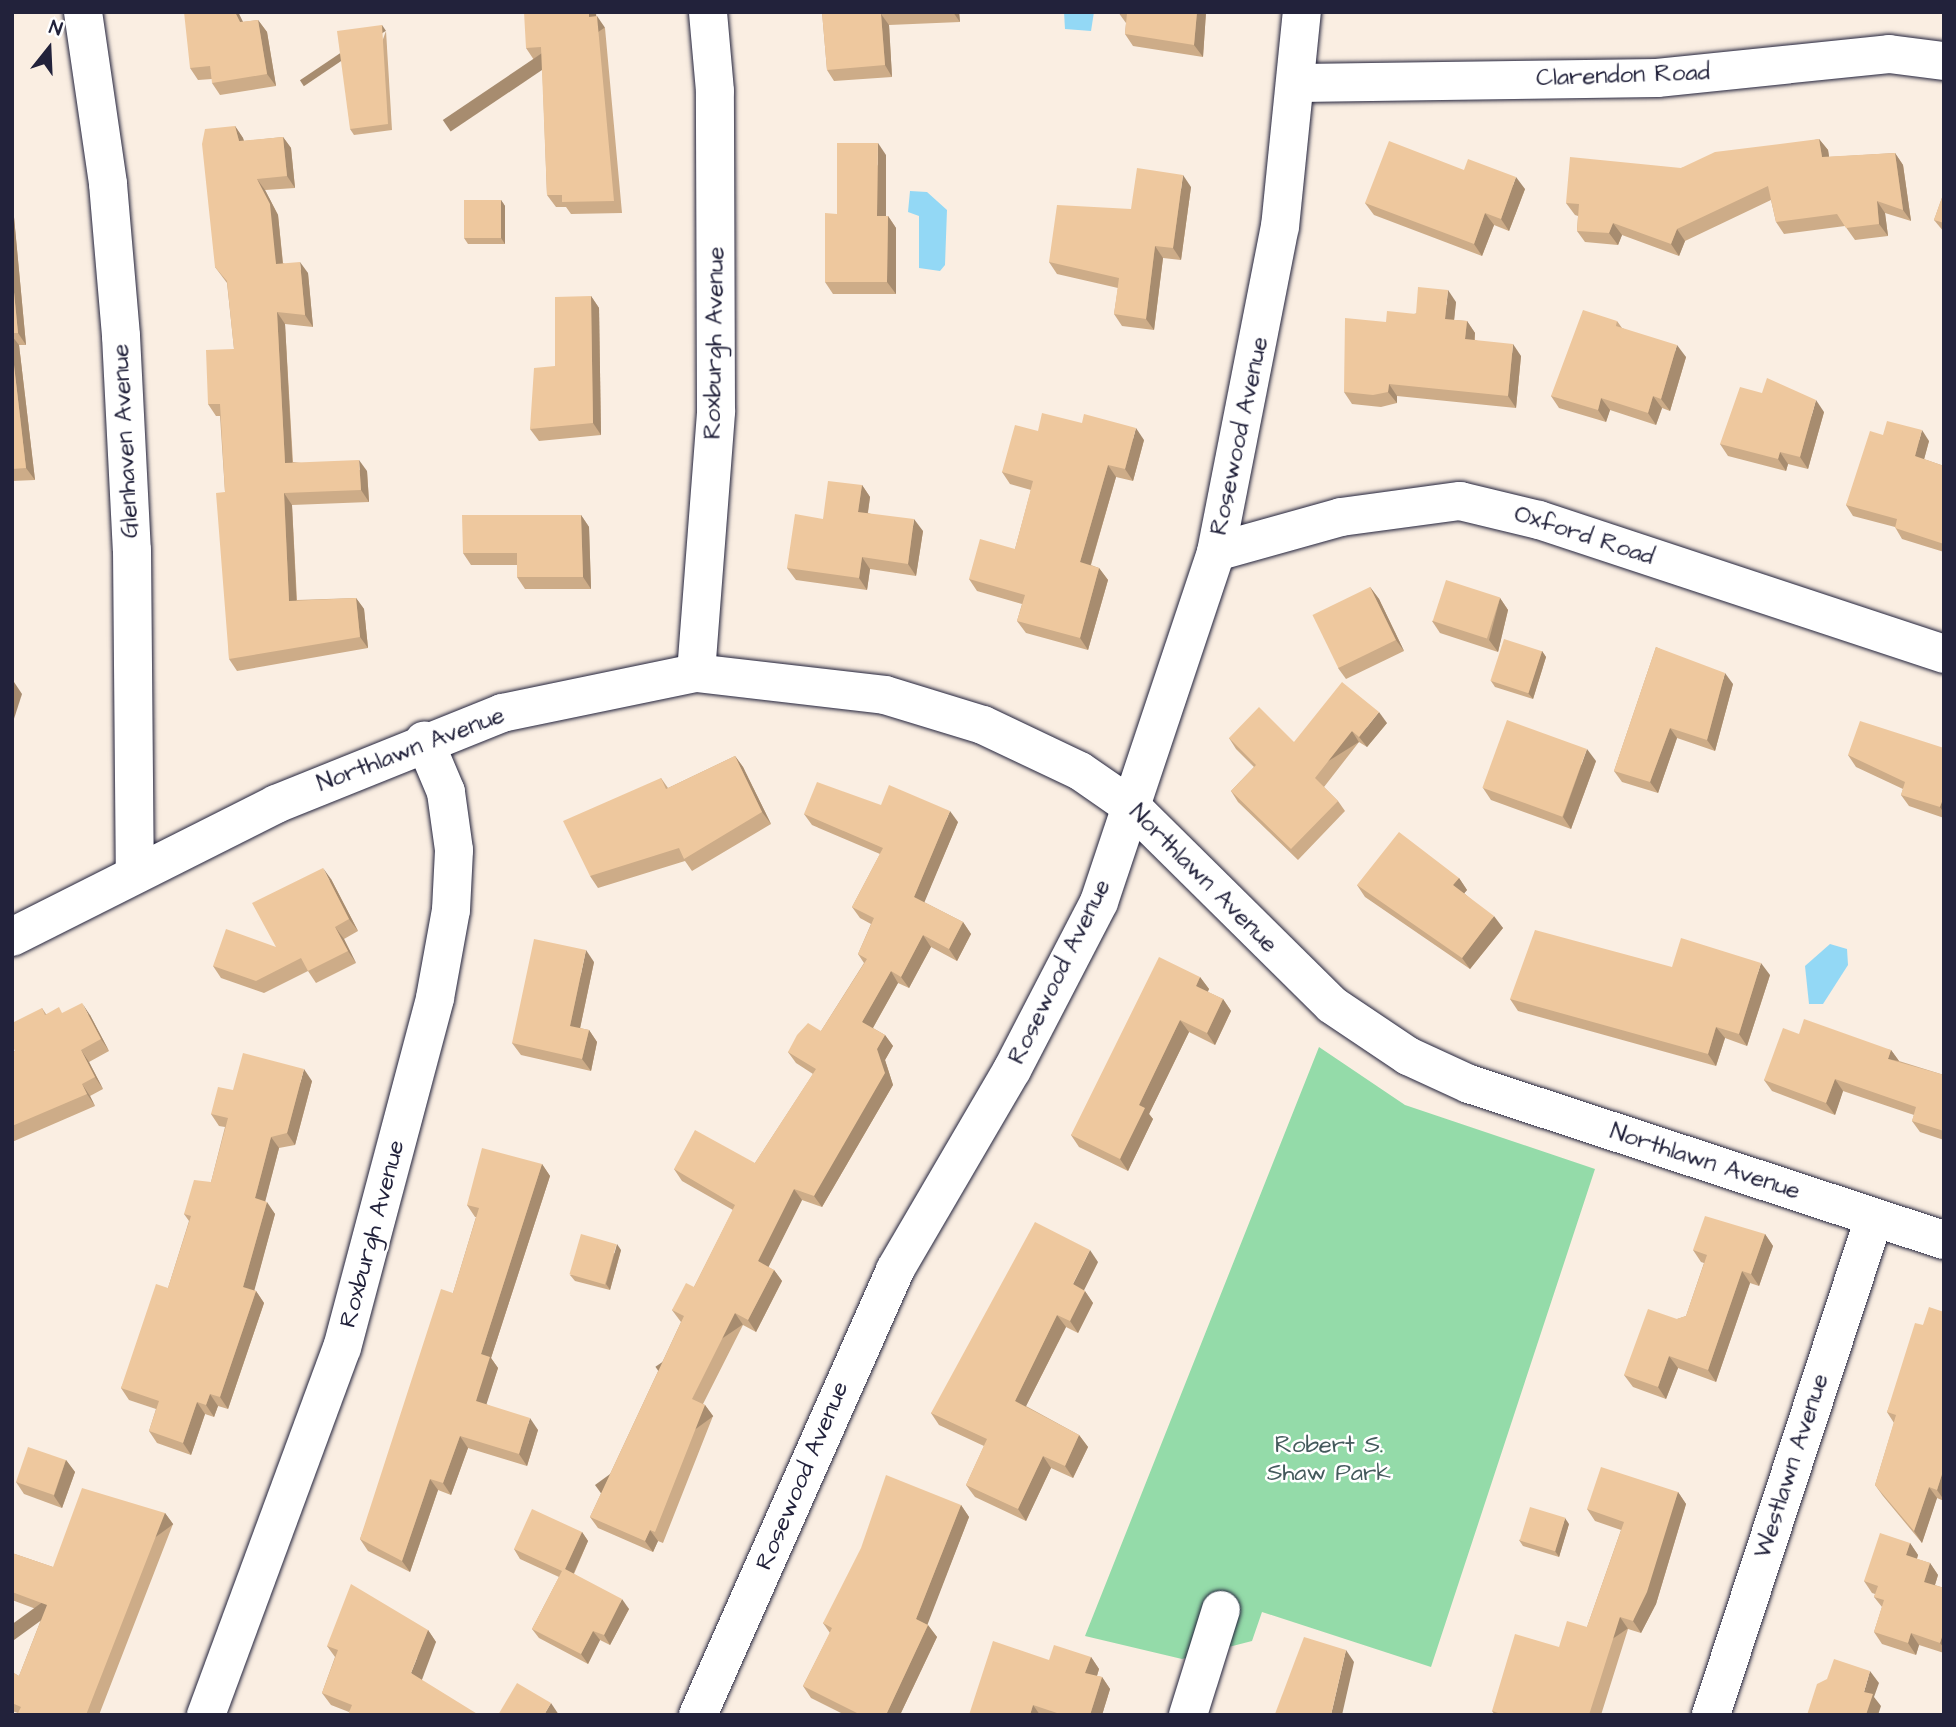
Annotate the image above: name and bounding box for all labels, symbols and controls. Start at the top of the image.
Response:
north arrow [14,14,84,84]
text: N [46,14,65,43]
street label: Clarendon Road [1536,59,1710,93]
street label: Roxburgh Avenue [699,246,731,440]
street label: Rosewood Avenue [1205,334,1275,538]
street label: Glenhaven Avenue [107,343,145,539]
street label: Oxford Road [1510,500,1658,572]
street label: Northlawn Avenue [313,701,509,799]
street label: Northlawn Avenue [1123,799,1283,959]
street label: Rosewood Avenue [1003,875,1117,1069]
street label: Northlawn Avenue [1606,1118,1804,1206]
street label: Roxburgh Avenue [334,1137,412,1331]
street label: Westlawn Avenue [1749,1370,1835,1562]
street label: Rosewood Avenue [750,1377,856,1575]
park label: Robert S. Shaw Park [1267,1432,1391,1488]

